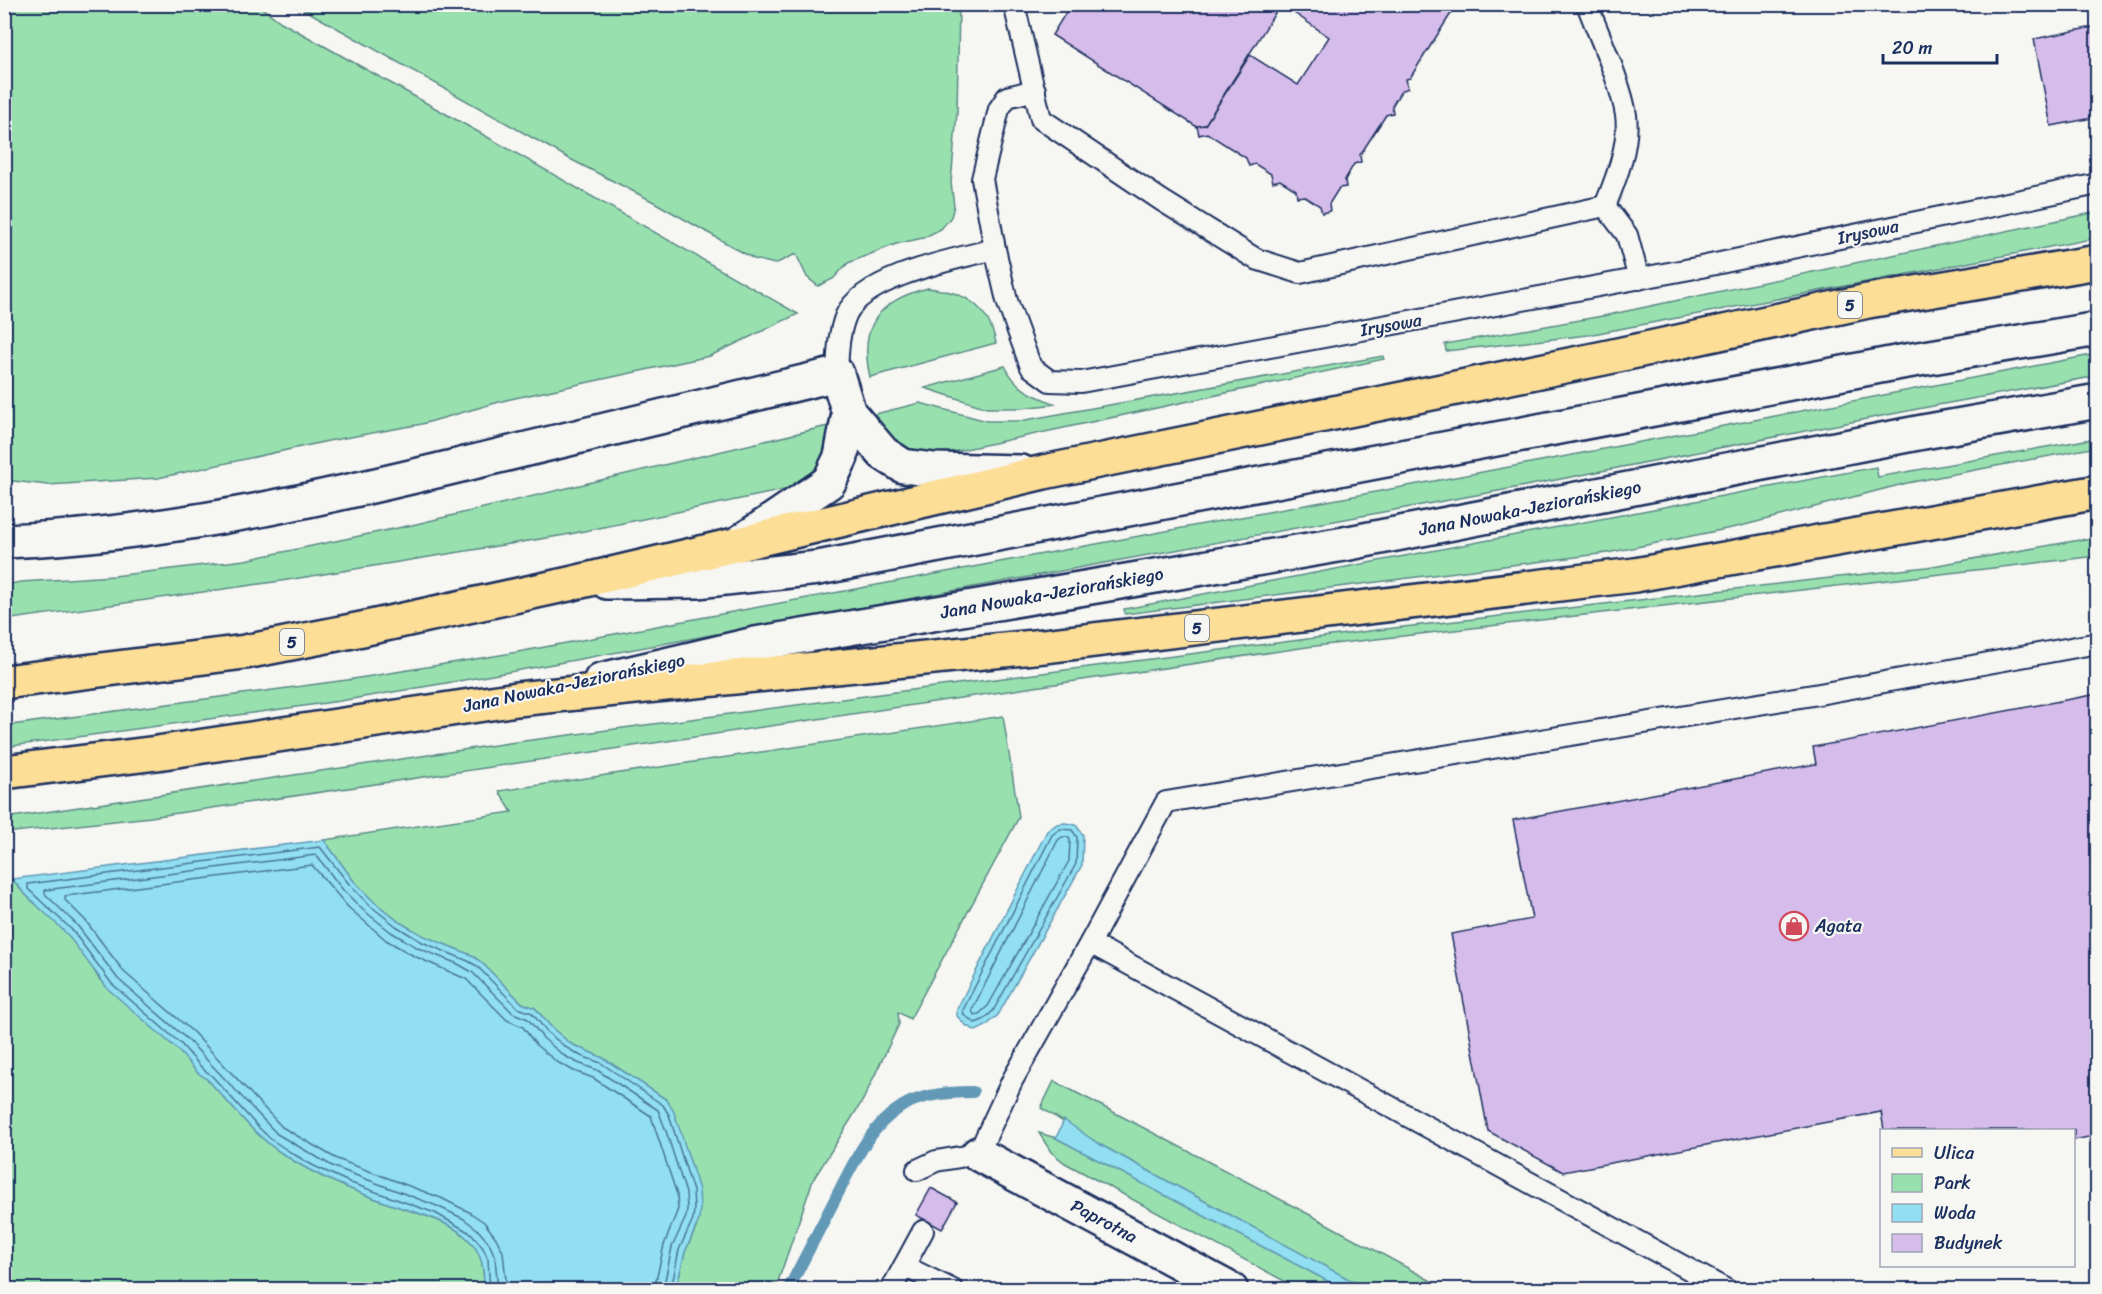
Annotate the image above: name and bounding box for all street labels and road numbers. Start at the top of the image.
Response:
street label: Irysowa [1833,210,1903,254]
road number: 5 [1838,292,1862,318]
street label: Irysowa [1357,304,1425,346]
street label: Jana Nowaka-Jeziorańskiego [1415,471,1644,545]
street label: Jana Nowaka-Jeziorańskiego [937,558,1166,629]
road number: 5 [1185,615,1209,641]
road number: 5 [280,629,304,655]
street label: Jana Nowaka-Jeziorańskiego [459,644,688,722]
street label: Paprotna [1065,1190,1143,1252]

